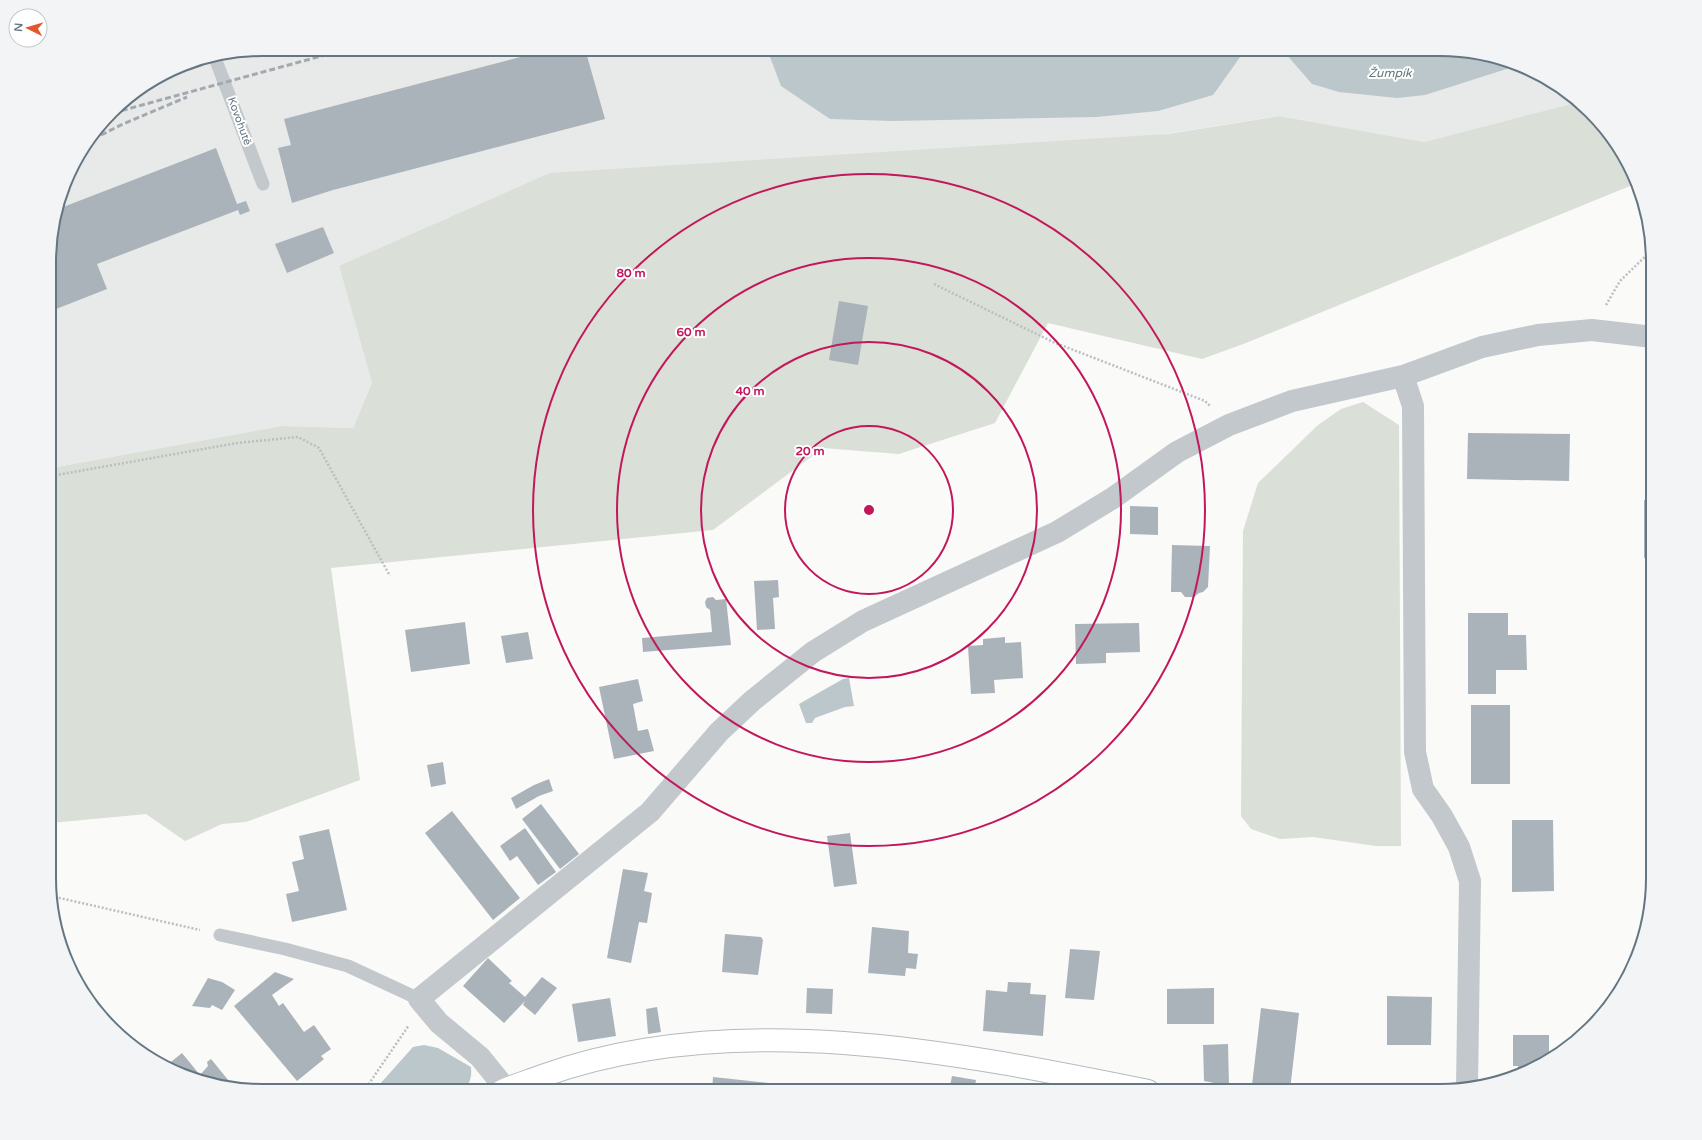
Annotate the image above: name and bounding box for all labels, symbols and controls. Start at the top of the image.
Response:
north arrow [8,8,48,48]
text: N [12,22,25,32]
water label: Žumpík [1368,66,1413,80]
street label: Kovohutě [225,95,254,147]
text: 80 m [616,266,646,280]
text: 60 m [676,325,706,339]
text: 40 m [735,384,765,398]
text: 20 m [795,444,825,458]
centre of rings [862,503,876,517]

